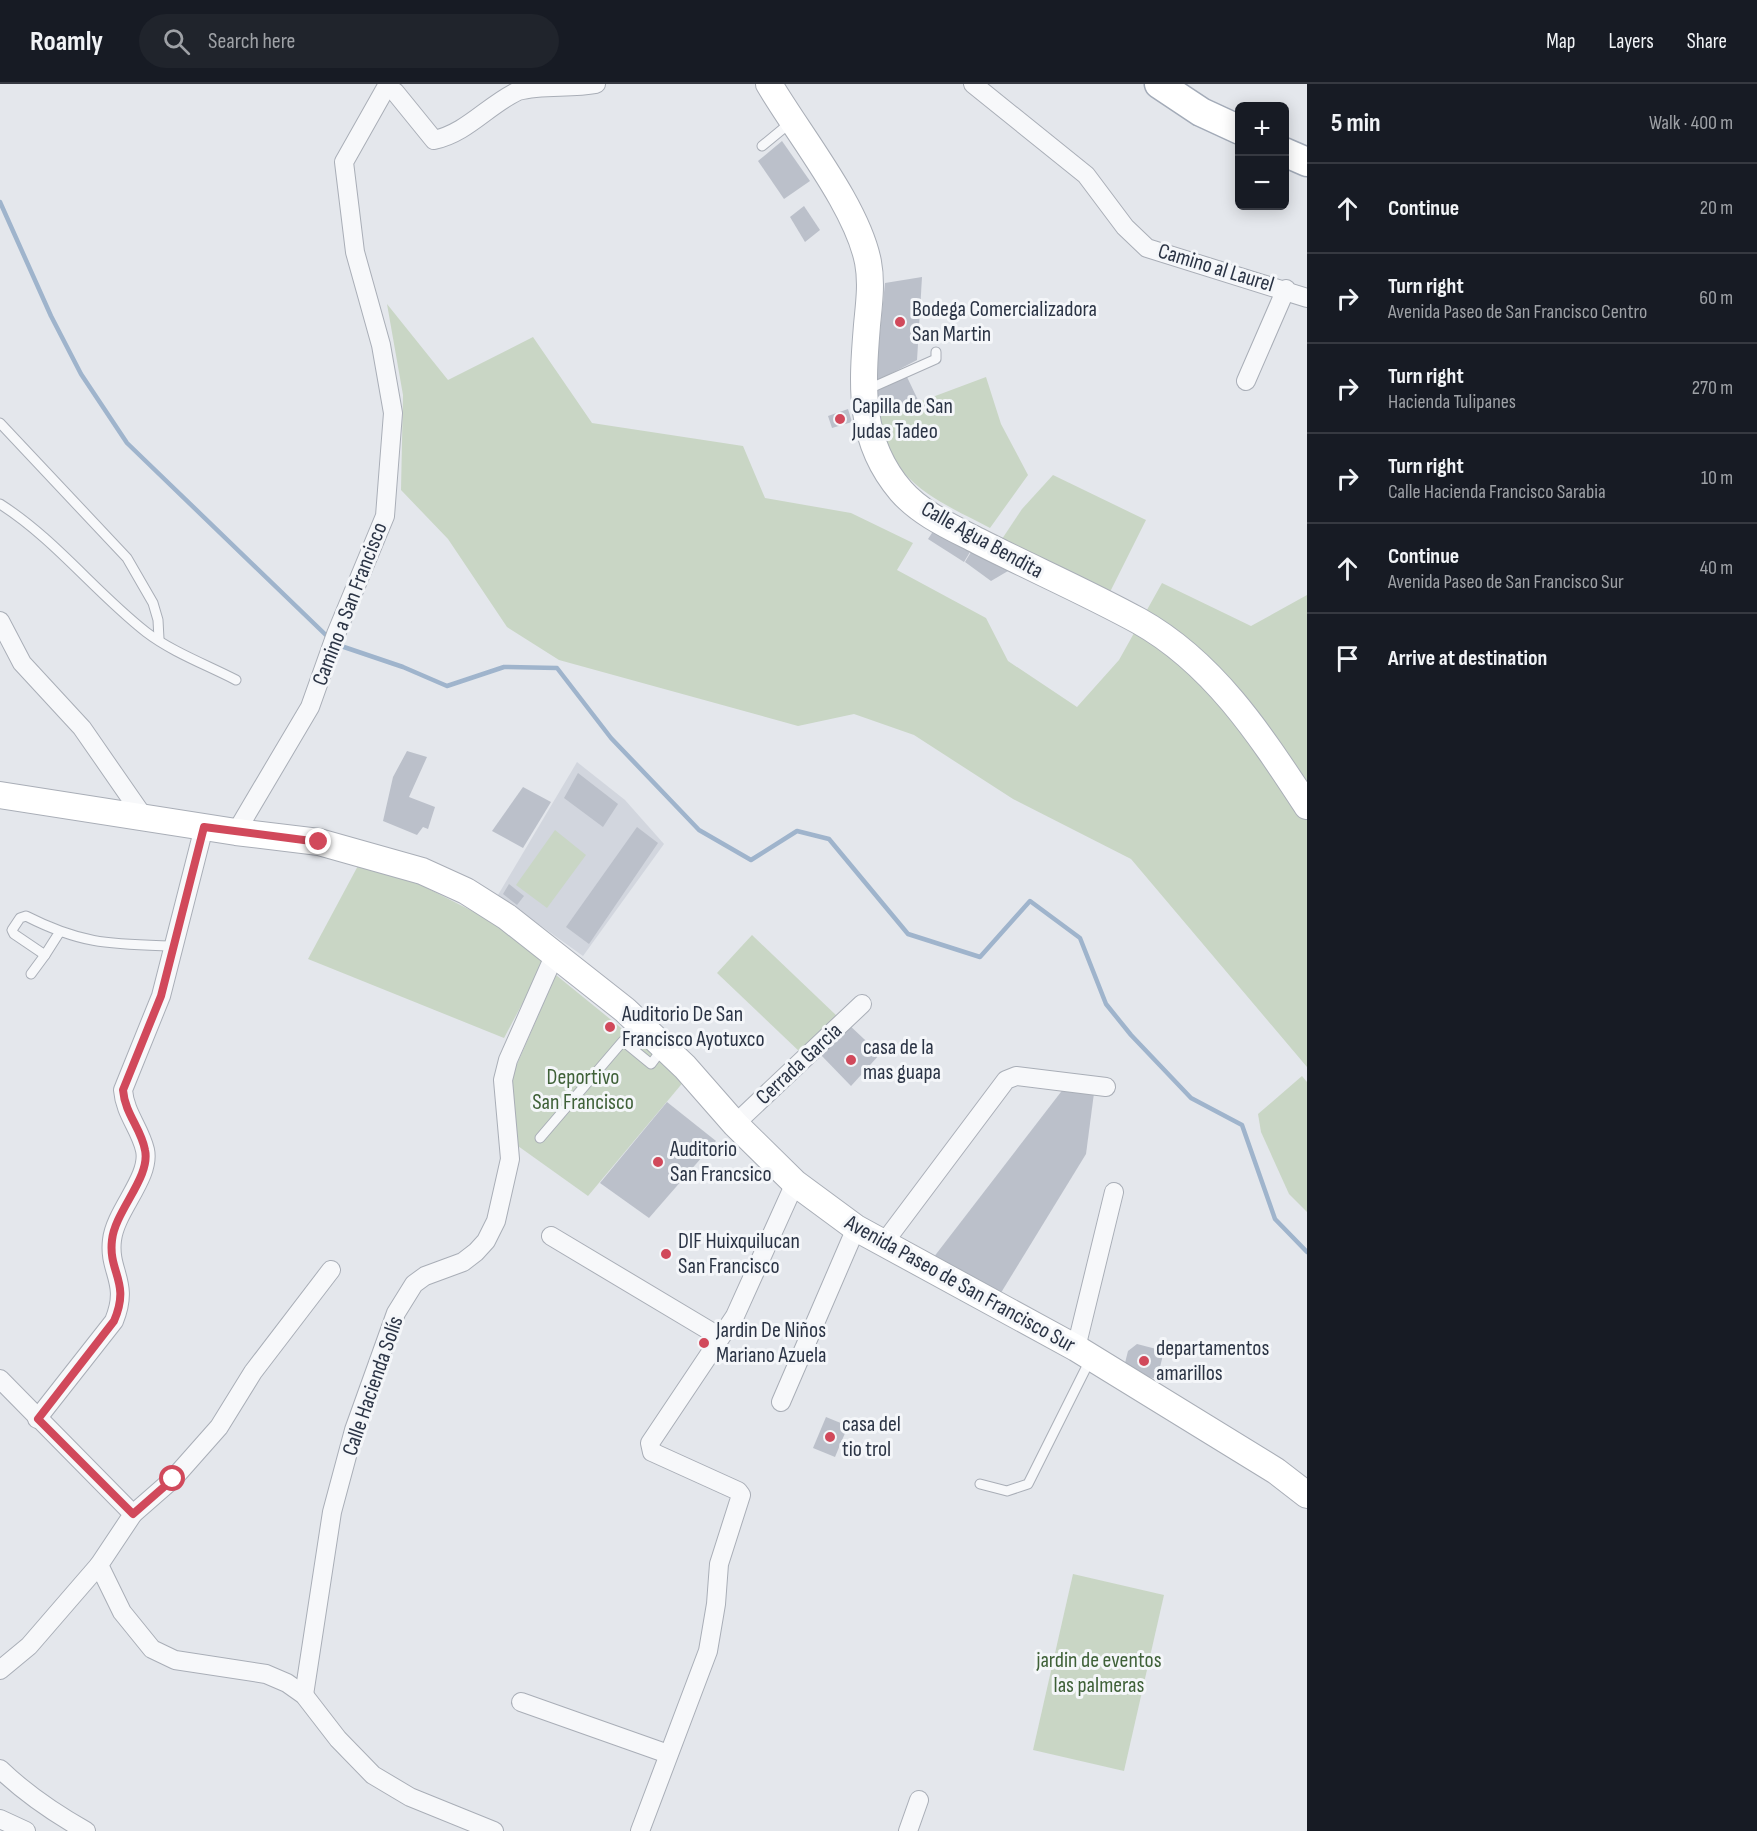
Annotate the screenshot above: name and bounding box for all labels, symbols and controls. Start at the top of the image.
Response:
search box [139,14,559,68]
text: Roamly [30,25,103,58]
icon: search [160,25,193,58]
text: Search here [208,28,295,55]
text: Map [1546,29,1575,54]
text: Layers [1608,29,1654,54]
text: Share [1687,29,1727,54]
map controls [1235,102,1289,210]
button: + [1235,102,1289,156]
text: 5 min [1331,108,1381,139]
text: Walk · 400 m [1649,111,1733,135]
button: − [1235,156,1289,210]
icon: ahead [1331,192,1364,225]
text: Continue [1388,195,1459,222]
text: 20 m [1700,196,1733,220]
street label: Camino al Laurel [1155,238,1277,298]
text: Turn right [1388,273,1464,300]
icon: right [1331,282,1364,315]
text: 60 m [1699,286,1733,310]
place label: Bodega Comercializadora San Martin [912,296,1097,348]
text: Avenida Paseo de San Francisco Centro [1388,300,1647,324]
marker: Bodega Comercializadora San Martin [893,315,907,329]
text: Turn right [1388,363,1464,390]
icon: right [1331,372,1364,405]
text: 270 m [1692,376,1733,400]
text: Hacienda Tulipanes [1388,390,1516,414]
place label: Capilla de San Judas Tadeo [851,393,953,445]
marker: Capilla de San Judas Tadeo [833,412,847,426]
text: Turn right [1388,453,1464,480]
icon: right [1331,462,1364,495]
text: 10 m [1701,466,1733,490]
text: Calle Hacienda Francisco Sarabia [1388,480,1606,504]
street label: Calle Agua Bendita [916,495,1048,585]
street label: Camino a San Francisco [306,519,394,689]
text: Continue [1388,543,1459,570]
icon: ahead [1331,552,1364,585]
text: 40 m [1700,556,1733,580]
text: Avenida Paseo de San Francisco Sur [1388,570,1624,594]
icon: arrive [1331,642,1364,675]
text: Arrive at destination [1388,645,1547,672]
route end [305,828,331,854]
place label: Auditorio De San Francisco Ayotuxco [621,1001,765,1053]
street label: Cerrada Garcia [750,1017,848,1111]
marker: Auditorio De San Francisco Ayotuxco [603,1020,617,1034]
place label: casa de la mas guapa [863,1034,941,1086]
marker: casa de la mas guapa [844,1053,858,1067]
park label: Deportivo San Francisco [532,1064,634,1116]
place label: Auditorio San Francsico [669,1136,772,1188]
marker: Auditorio San Francsico [651,1155,665,1169]
street label: Avenida Paseo de San Francisco Sur [839,1209,1080,1359]
place label: DIF Huixquilucan San Francisco [678,1228,800,1280]
marker: DIF Huixquilucan San Francisco [659,1247,673,1261]
street label: Calle Hacienda Solís [336,1313,410,1459]
place label: Jardin De Niños Mariano Azuela [715,1317,827,1369]
place label: departamentos amarillos [1156,1335,1269,1387]
marker: Jardin De Niños Mariano Azuela [697,1336,711,1350]
marker: departamentos amarillos [1137,1354,1151,1368]
place label: casa del tio trol [842,1411,901,1463]
marker: casa del tio trol [823,1430,837,1444]
route start [159,1465,185,1491]
park label: jardin de eventos las palmeras [1035,1647,1162,1699]

